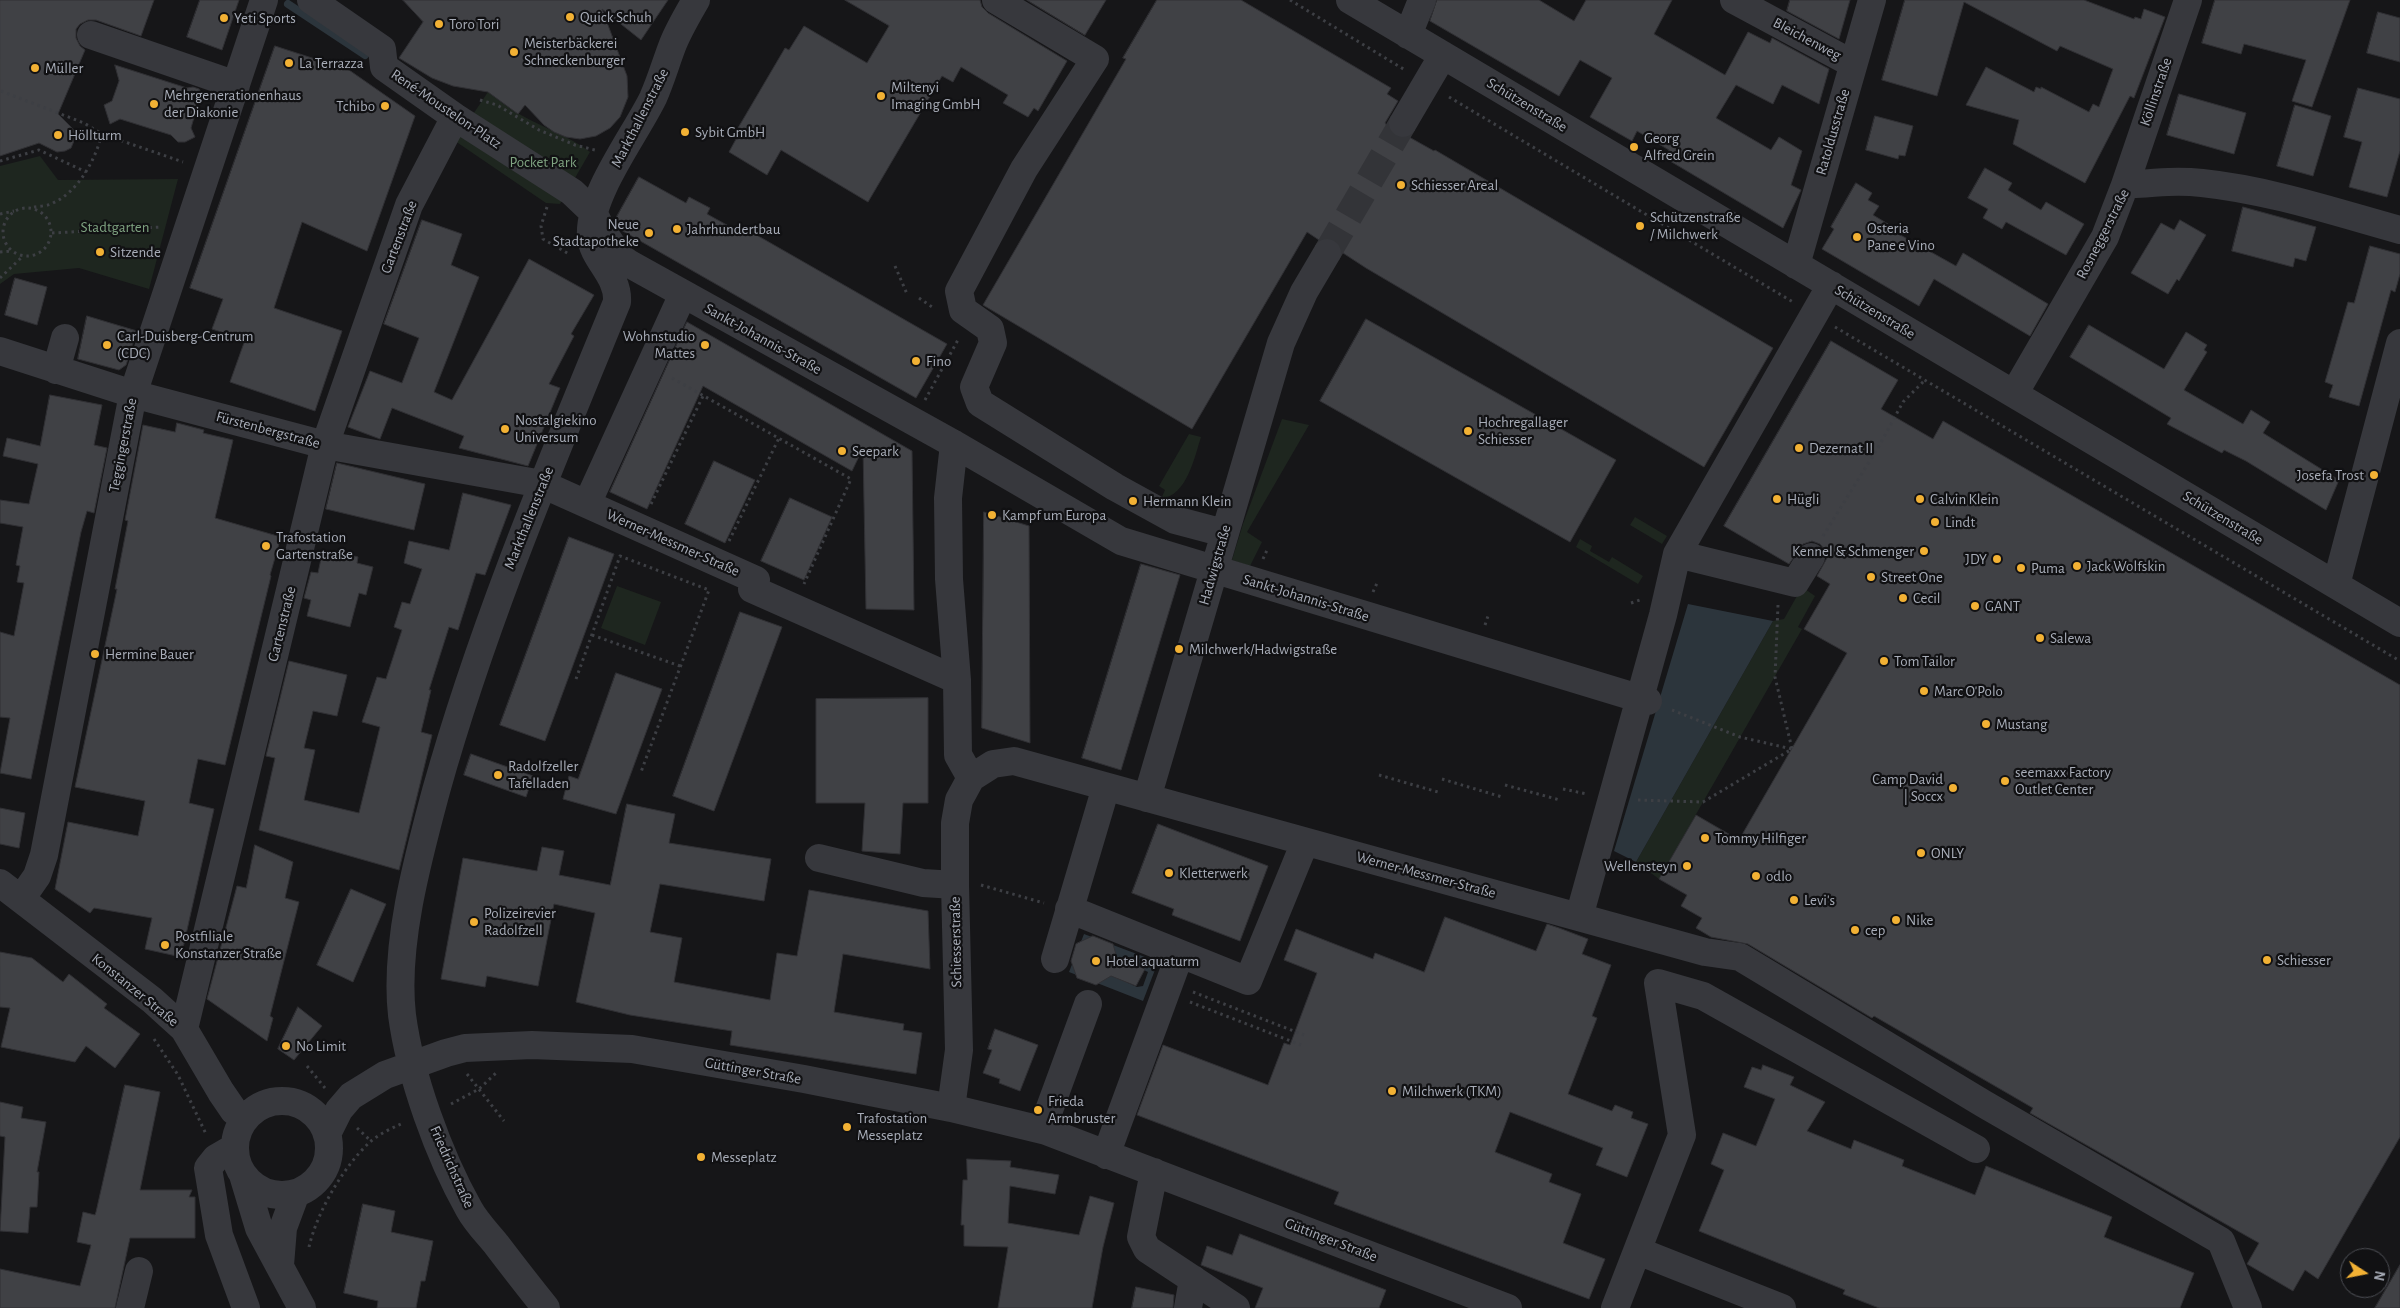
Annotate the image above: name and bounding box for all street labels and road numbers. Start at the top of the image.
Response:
street label: Bleichenweg [1770,14,1844,64]
street label: Köllinstraße [2136,55,2176,129]
street label: René-Moustelon-Platz [387,65,505,153]
street label: Markthallenstraße [607,65,673,171]
street label: Schützenstraße [1484,74,1570,136]
street label: Ratoldusstraße [1812,87,1854,177]
street label: Rosneggerstraße [2073,186,2133,282]
street label: Gartenstraße [377,198,421,276]
street label: Schützenstraße [1832,281,1918,343]
street label: Sankt-Johannis-Straße [701,299,825,379]
street label: Teggingerstraße [105,396,141,494]
street label: Fürstenbergstraße [214,407,322,453]
street label: Markthallenstraße [500,464,558,572]
street label: Schützenstraße [2180,487,2266,549]
street label: Werner-Messmer-Straße [604,506,742,580]
street label: Hadwigstraße [1195,523,1235,607]
street label: Sankt-Johannis-Straße [1241,570,1371,626]
street label: Gartenstraße [264,585,300,663]
street label: Werner-Messmer-Straße [1354,848,1498,902]
street label: Schiesserstraße [946,896,966,988]
street label: Konstanzer Straße [88,949,182,1031]
street label: Güttinger Straße [703,1054,803,1088]
street label: Friedrichstraße [426,1123,478,1211]
street label: Güttinger Straße [1282,1214,1380,1266]

